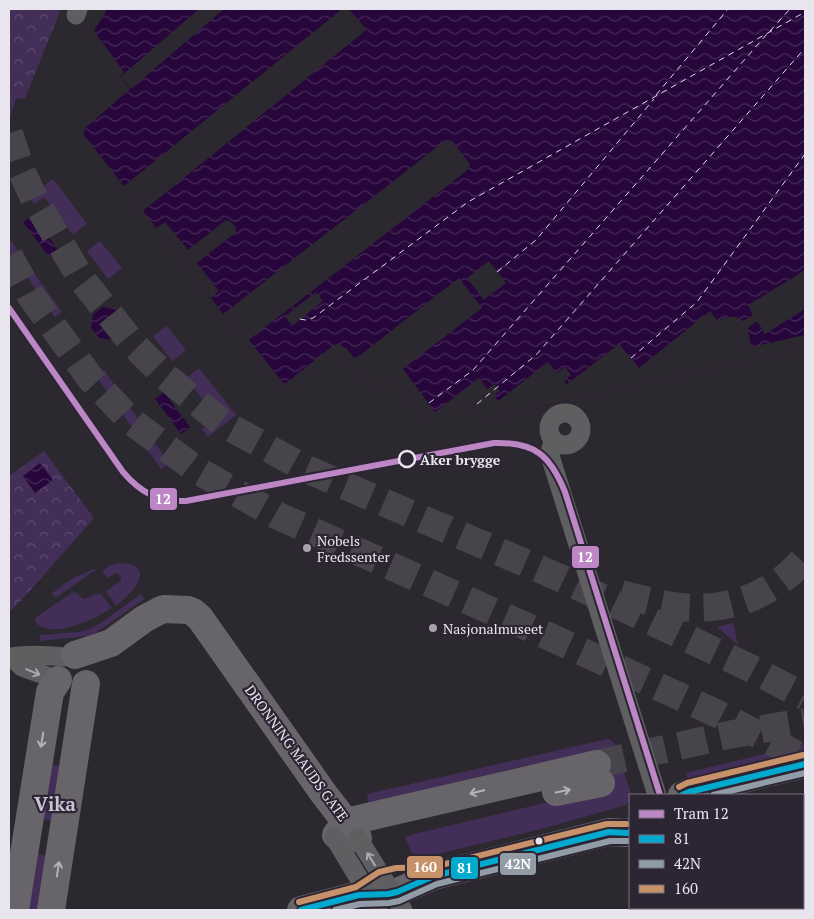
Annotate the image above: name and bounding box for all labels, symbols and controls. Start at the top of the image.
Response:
marker: Aker brygge [398,450,416,468]
place label: Aker brygge [420,450,501,469]
line badge: 12 [149,487,178,511]
text: 12 [155,489,171,508]
place label: Nobels Fredssenter [317,531,391,566]
marker: Nobels Fredssenter [301,542,313,554]
line badge: 12 [571,545,600,569]
text: 12 [577,547,593,566]
place label: Nasjonalmuseet [443,619,544,638]
marker: Nasjonalmuseet [427,622,439,634]
one-way arrow [25,667,40,677]
street label: DRONNING MAUDS GATE [241,681,353,825]
one-way arrow [37,732,47,748]
one-way arrow [555,785,571,795]
one-way arrow [470,788,486,797]
district label: Vika [34,791,76,816]
legend [629,794,804,909]
text: Tram 12 [674,803,729,823]
text: 81 [674,828,690,848]
unlabelled marker [534,836,544,846]
line badge: 42N [499,852,537,876]
one-way arrow [366,853,376,867]
text: 42N [674,853,701,873]
text: 42N [505,854,532,873]
line badge: 160 [406,855,444,879]
line badge: 81 [450,856,479,880]
text: 160 [413,857,437,876]
text: 81 [457,858,473,877]
one-way arrow [53,861,63,877]
text: 160 [674,878,698,898]

